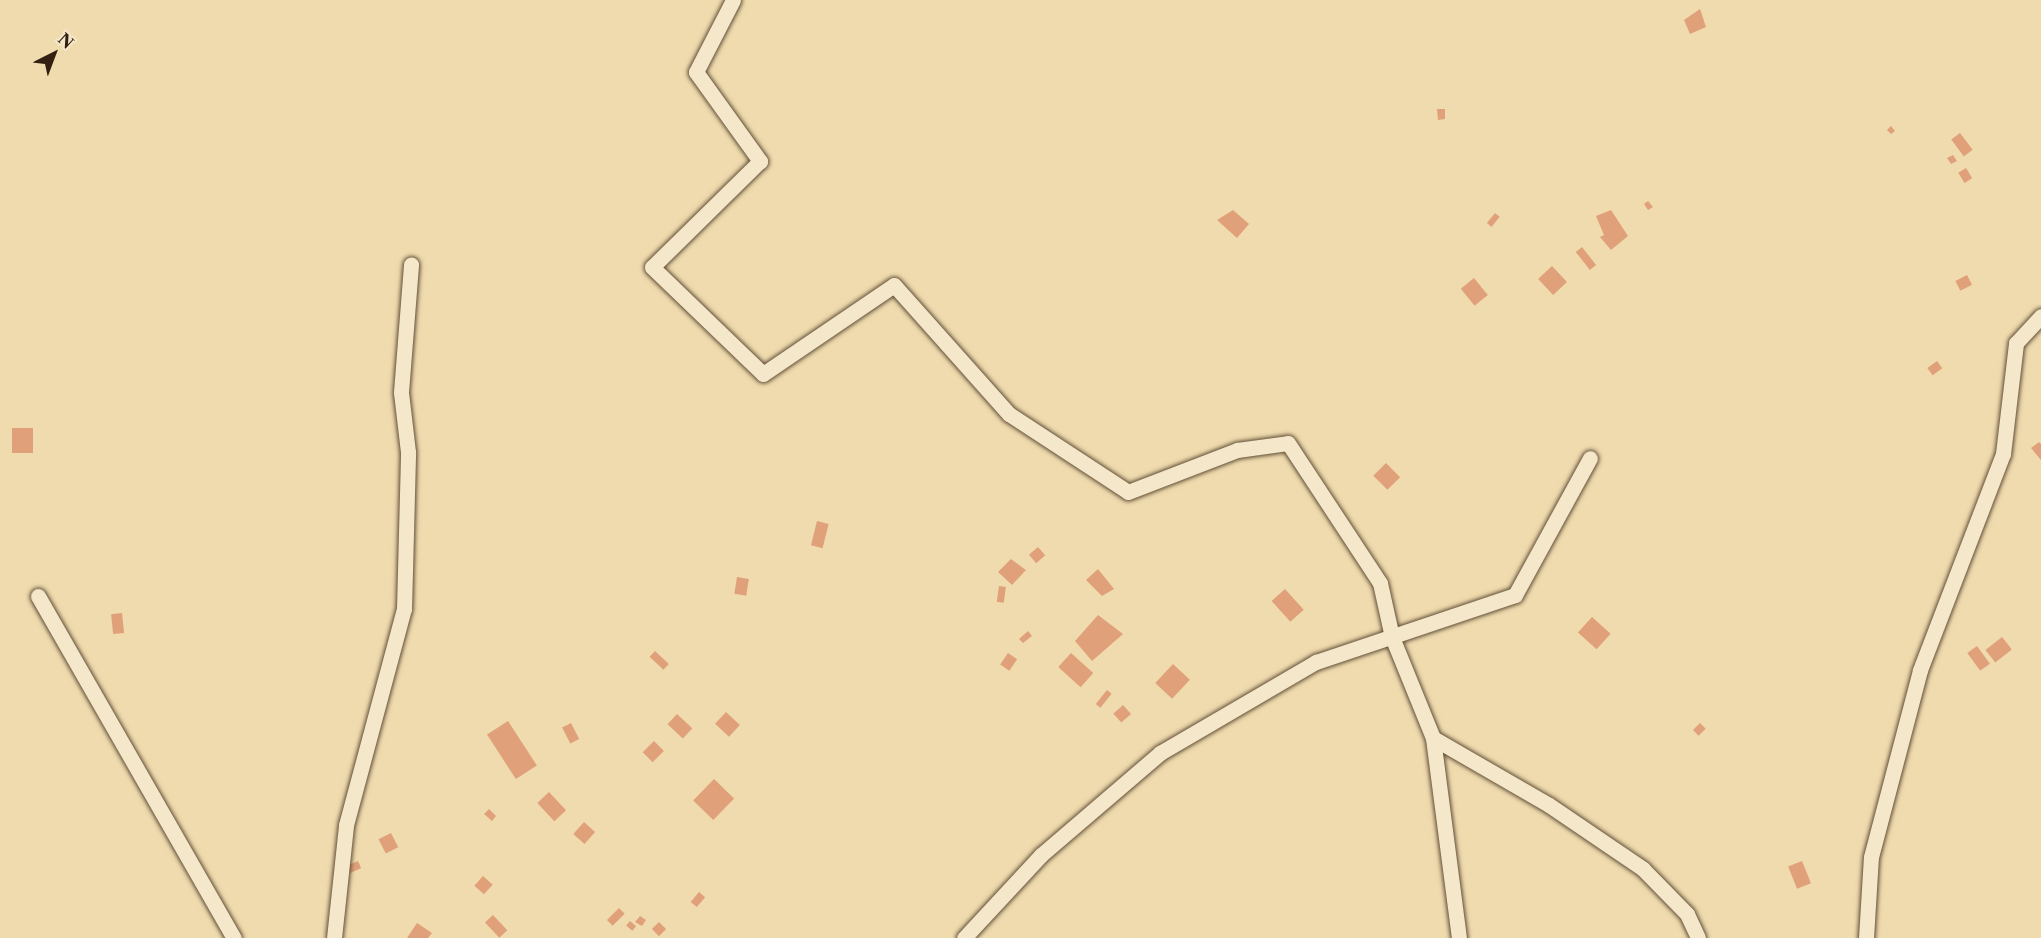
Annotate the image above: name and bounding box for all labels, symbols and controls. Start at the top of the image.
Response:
north arrow [24,24,84,84]
text: N [54,29,78,53]

